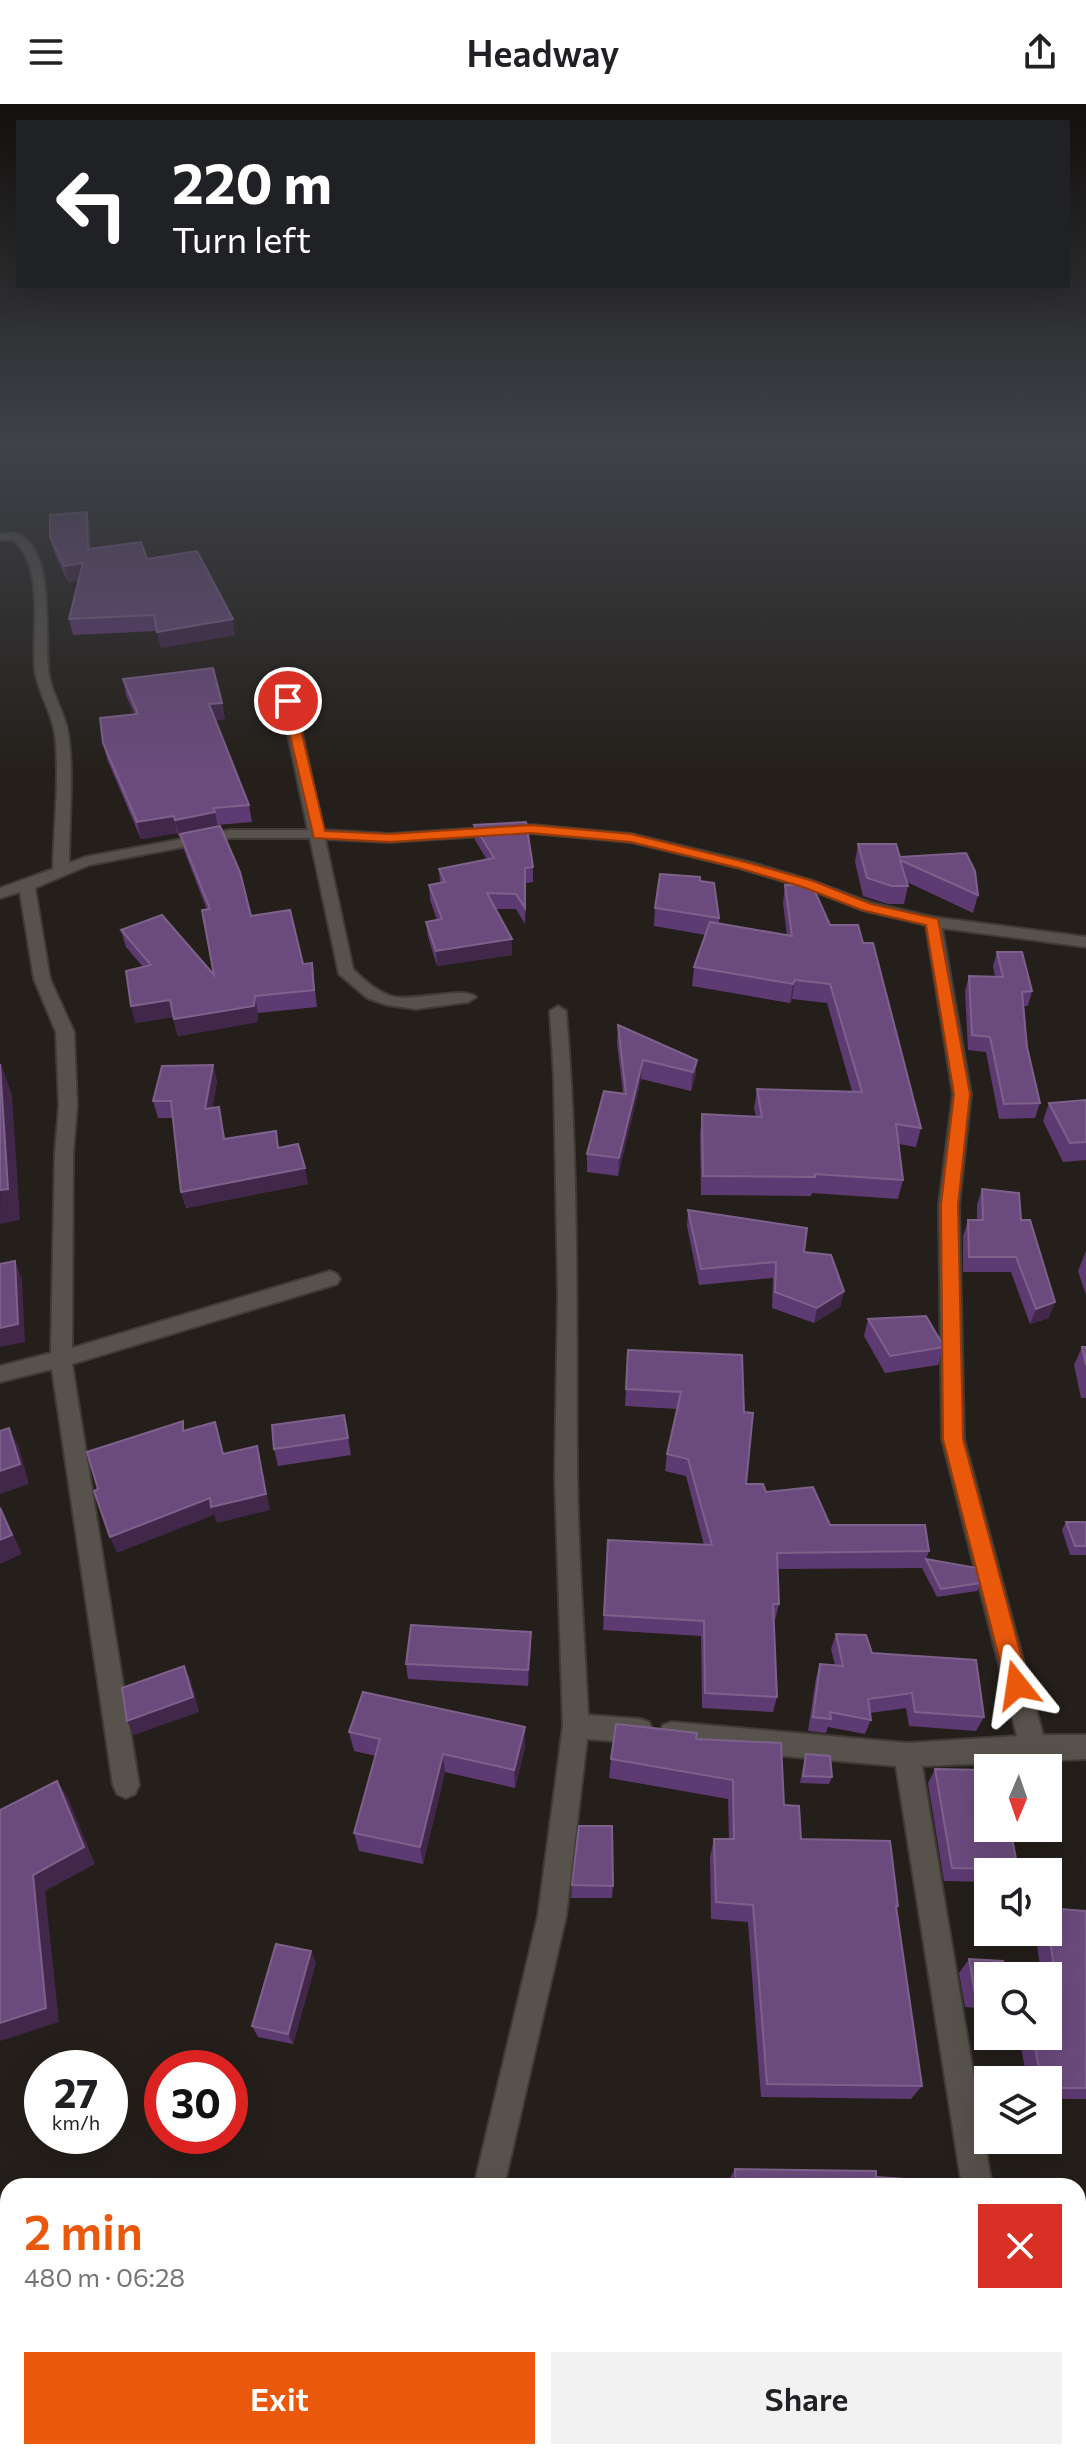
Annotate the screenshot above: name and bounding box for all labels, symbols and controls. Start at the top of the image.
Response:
icon: menu [24,30,68,74]
text: Headway [466,30,620,74]
icon: share [1018,30,1062,74]
text: 220 m [172,147,332,216]
icon: left [40,152,144,256]
text: Turn left [172,216,311,260]
pin [254,667,322,735]
icon: arrive [266,679,310,723]
position arrow [975,1643,1059,1727]
north arrow [974,1754,1062,1842]
map controls [974,1754,1062,2154]
button: sound [974,1858,1062,1946]
button: search [974,1962,1062,2050]
speed limit sign: 30 [144,2050,248,2154]
button: layers [974,2066,1062,2154]
text: 27 [54,2067,98,2116]
text: km/h [52,2110,100,2134]
text: 2 min [24,2201,143,2260]
button: close [978,2204,1062,2288]
text: 480 m · 06:28 [24,2261,185,2292]
button: Exit [24,2352,535,2444]
button: Share [551,2352,1062,2444]

